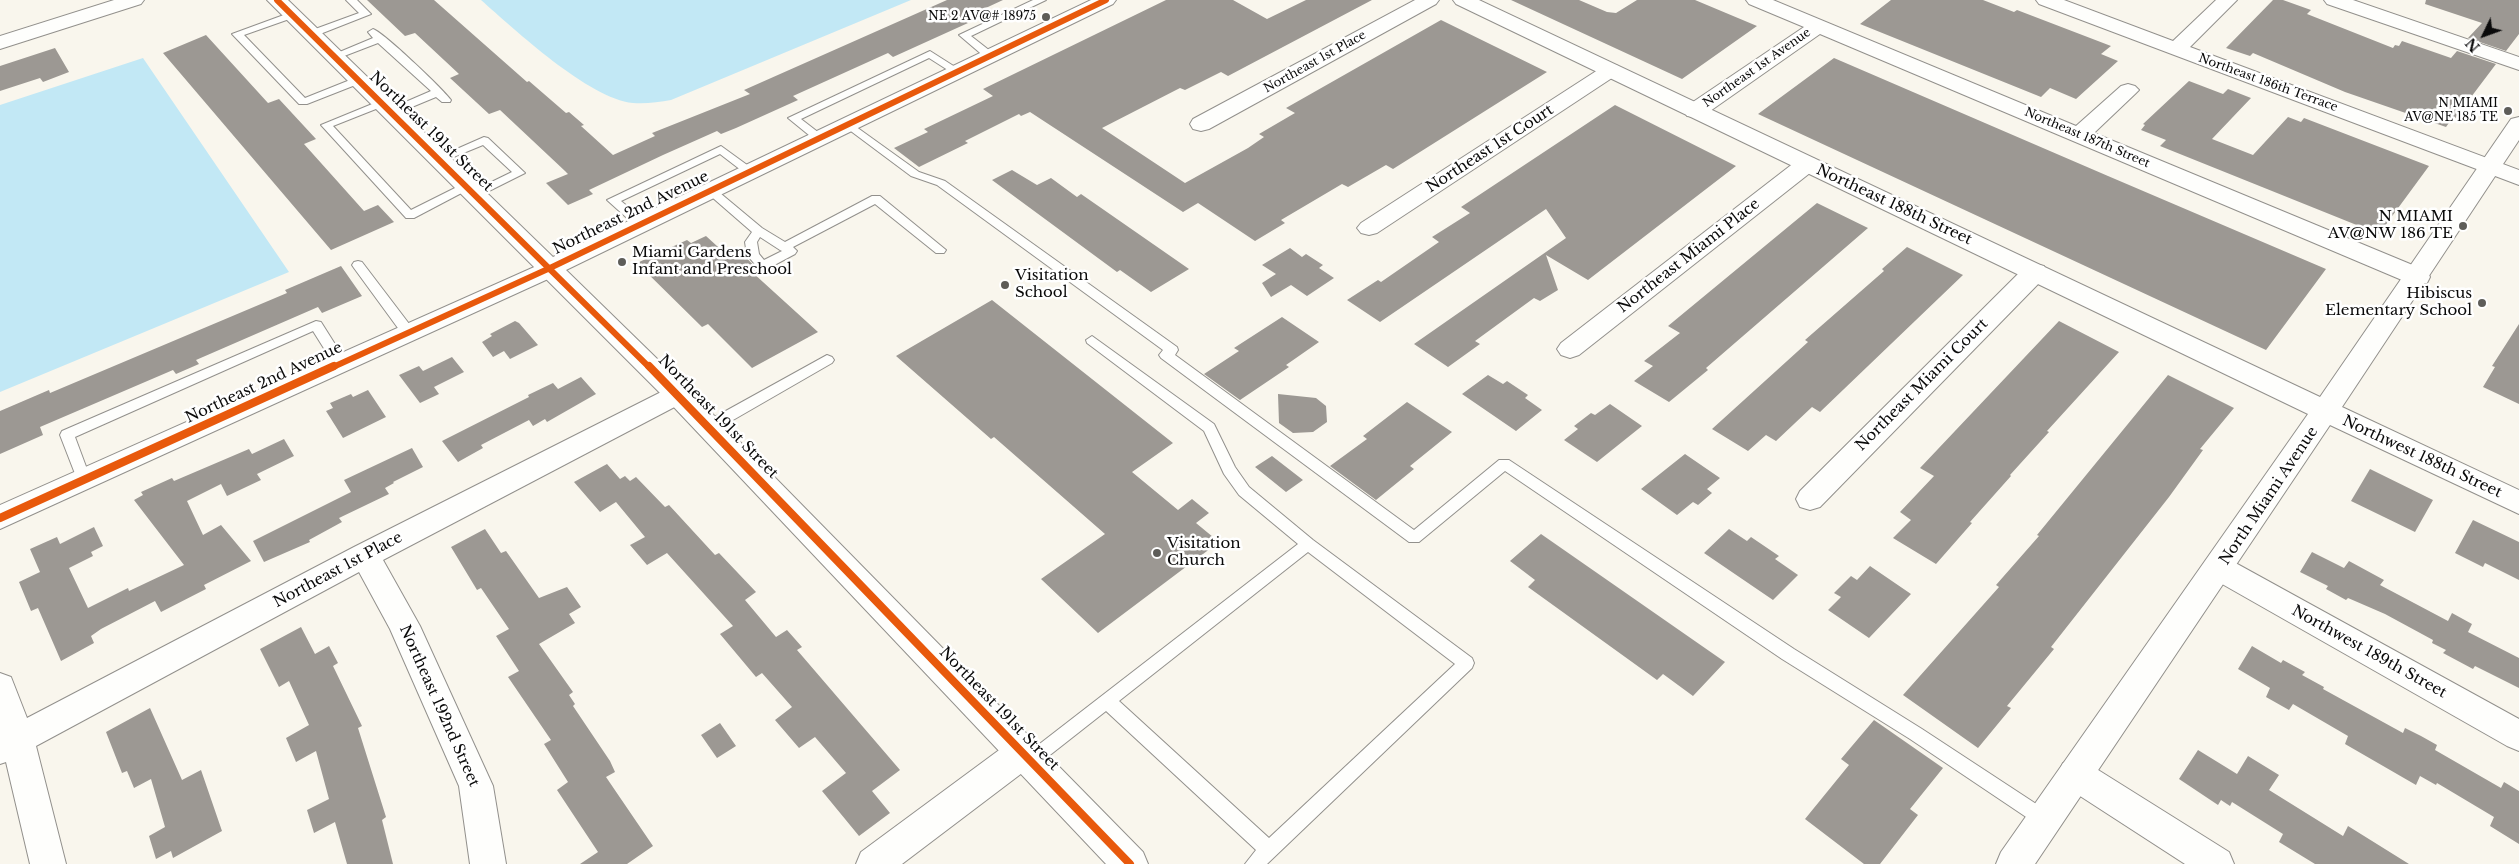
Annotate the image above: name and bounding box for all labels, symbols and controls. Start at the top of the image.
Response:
place label: NE 2 AV@# 18975 [928,10,1036,24]
north arrow [2459,10,2509,60]
marker: NE 2 AV@# 18975 [1040,11,1052,23]
street label: Northeast 1st Avenue [1700,25,1814,111]
street label: Northeast 1st Place [1261,28,1369,96]
text: N [2462,34,2484,56]
street label: Northeast 186th Terrace [2196,51,2340,115]
street label: Northeast 191st Street [366,68,496,196]
place label: N MIAMI AV@NE 185 TE [2404,97,2498,125]
street label: Northeast 1st Court [1423,101,1557,197]
street label: Northeast 187th Street [2022,105,2152,171]
marker: N MIAMI AV@NE 185 TE [2502,105,2514,117]
street label: Northeast 188th Street [1813,161,1975,249]
street label: Northeast 2nd Avenue [550,167,712,259]
street label: Northeast Miami Place [1614,195,1764,317]
place label: N MIAMI AV@NW 186 TE [2328,208,2453,243]
marker: N MIAMI AV@NW 186 TE [2457,220,2469,232]
place label: Miami Gardens Infant and Preschool [632,244,792,279]
marker: Miami Gardens Infant and Preschool [616,256,628,268]
place label: Visitation School [1015,267,1089,302]
marker: Visitation School [999,279,1011,291]
place label: Hibiscus Elementary School [2325,285,2472,320]
marker: Hibiscus Elementary School [2476,297,2488,309]
street label: Northeast Miami Court [1852,315,1992,455]
street label: Northeast 2nd Avenue [183,339,345,427]
street label: Northeast 191st Street [654,352,782,482]
street label: Northwest 188th Street [2339,412,2505,502]
street label: North Miami Avenue [2216,424,2322,568]
street label: Northeast 1st Place [271,528,405,612]
place label: Visitation Church [1167,535,1241,570]
marker: Visitation Church [1151,547,1163,559]
street label: Northwest 189th Street [2288,602,2450,702]
street label: Northeast 192nd Street [395,622,483,790]
street label: Northeast 191st Street [935,644,1063,774]

